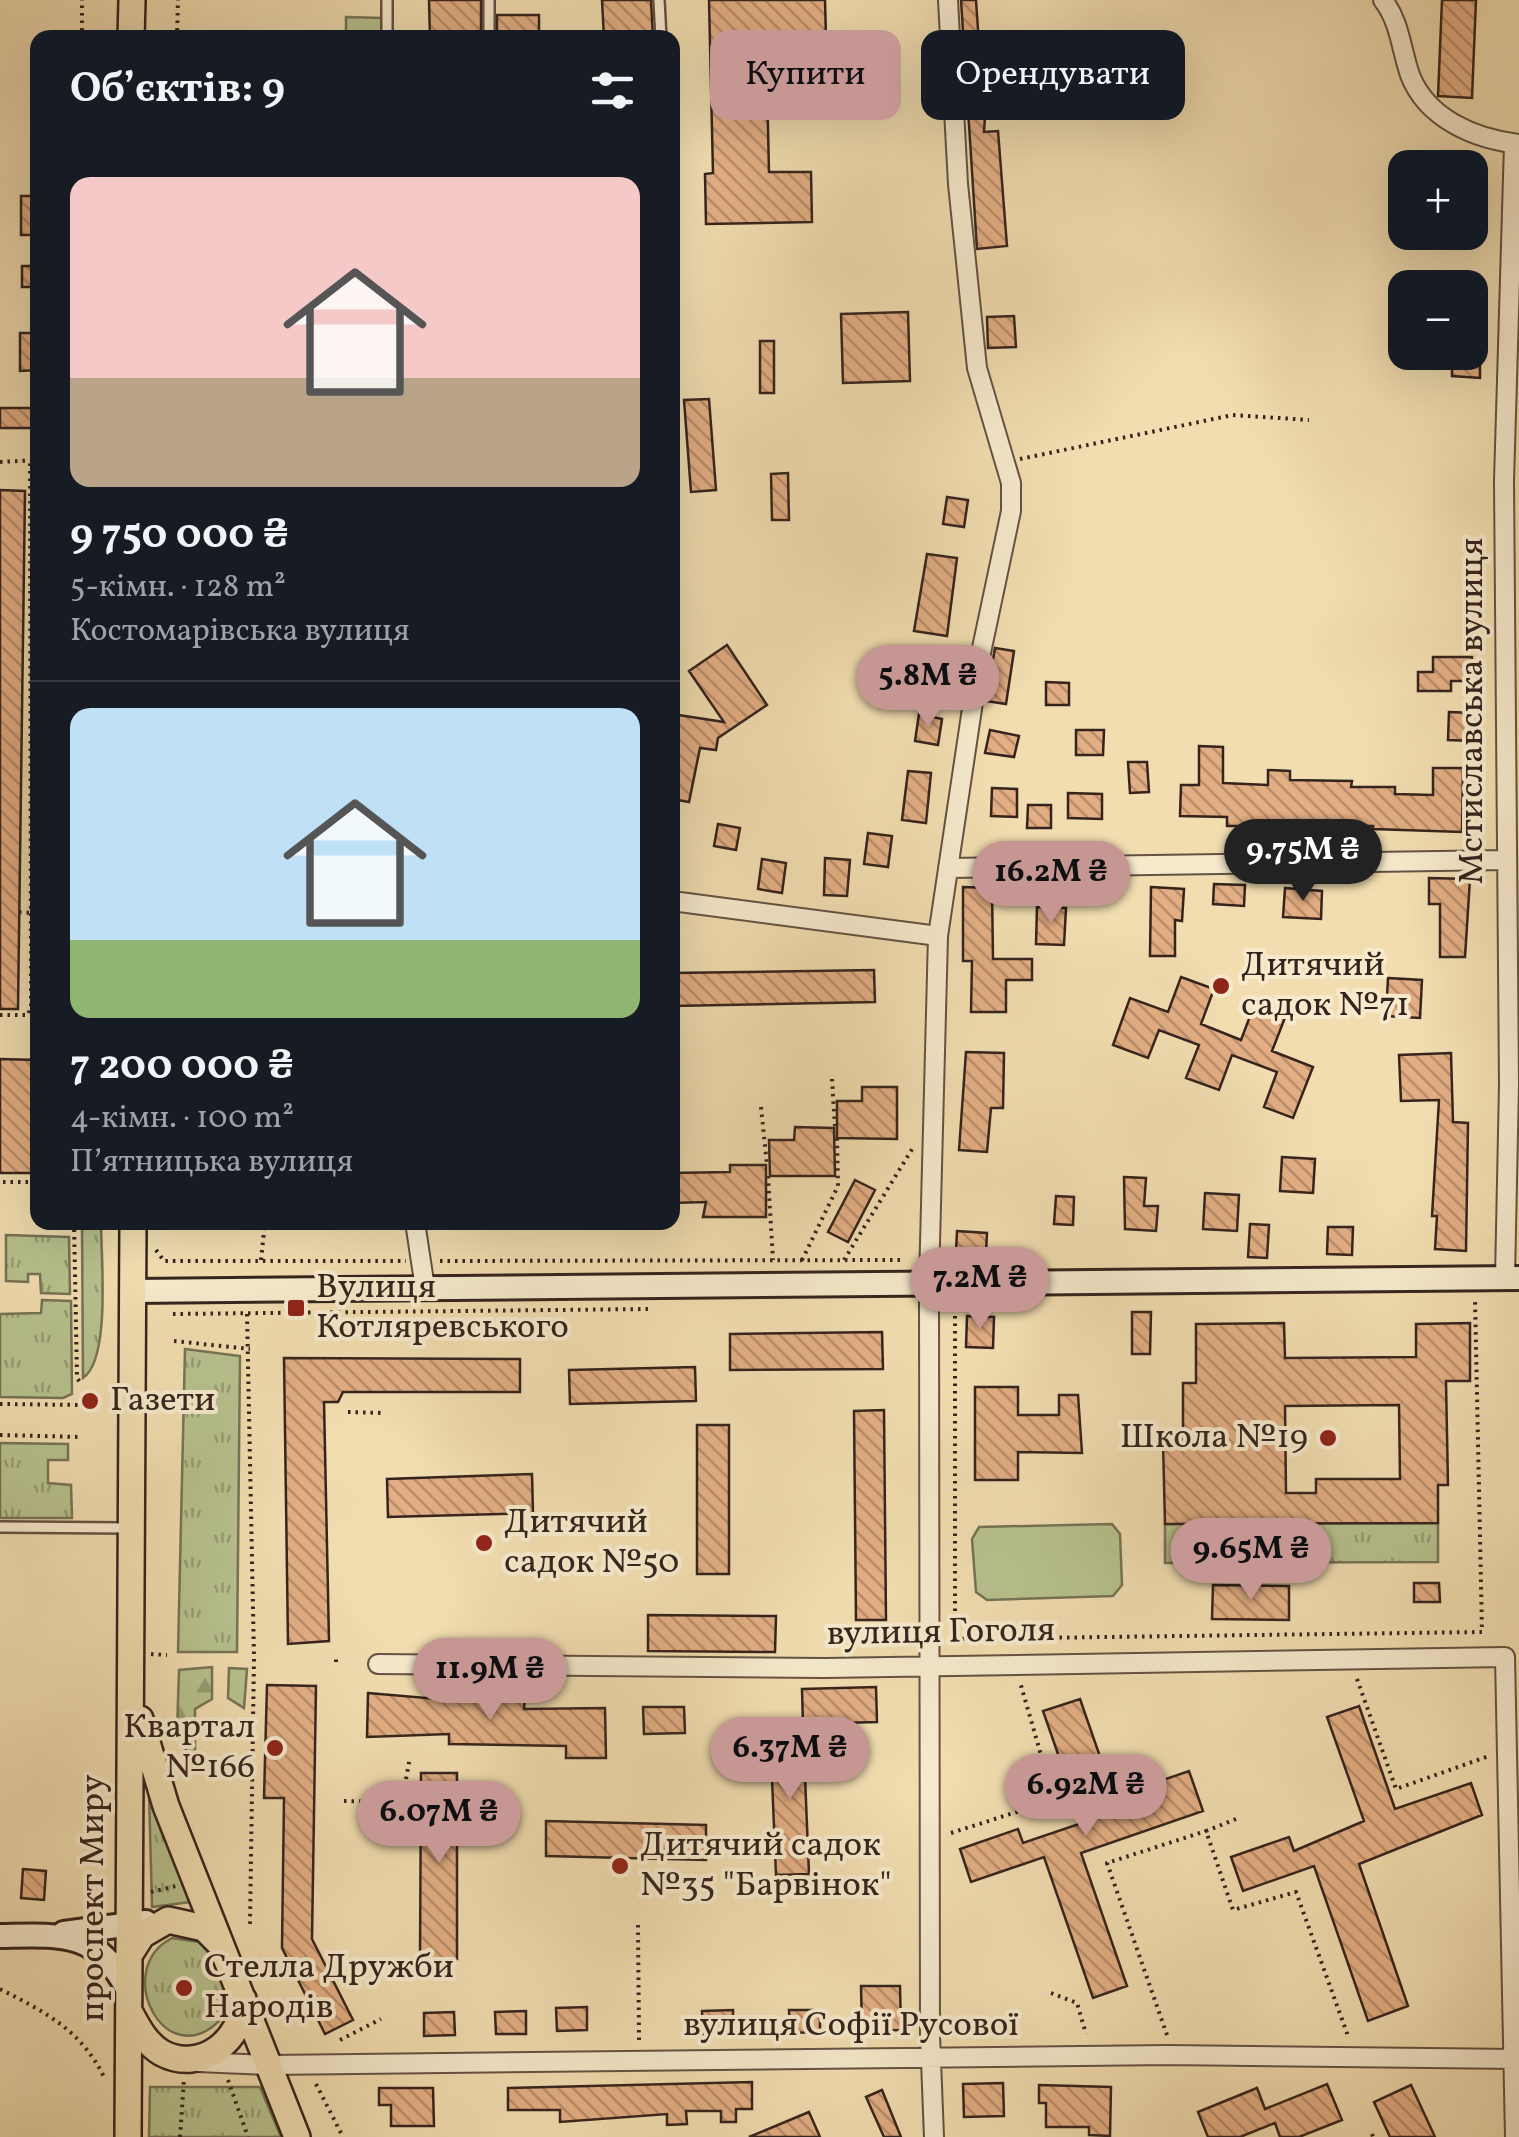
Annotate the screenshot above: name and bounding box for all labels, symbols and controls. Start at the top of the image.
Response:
chip: Купити [710,30,901,120]
chip: Орендувати [921,30,1185,120]
text: Об’єктів: 9 [70,61,285,120]
icon: filters [585,63,640,118]
map controls [1388,150,1488,370]
button: + [1388,150,1488,250]
icon: home [265,242,445,422]
button: − [1388,270,1488,370]
text: 9 750 000 ₴ [70,507,289,566]
street label: Мстиславська вулиця [1449,538,1497,884]
text: 5-кімн. · 128 m² [70,566,286,610]
text: Костомарівська вулиця [70,610,410,654]
pin: 5.8M ₴ [847,645,1009,730]
text: 5.8M ₴ [878,655,978,699]
icon: home [265,773,445,953]
pin: 9.75M ₴ [1211,819,1395,904]
text: 9.75M ₴ [1246,829,1360,873]
pin: 16.2M ₴ [959,841,1143,926]
text: 16.2M ₴ [994,851,1108,895]
place label: Дитячий садок №71 [1241,942,1410,1030]
marker: Дитячий садок №71 [1210,975,1232,997]
text: 7 200 000 ₴ [70,1038,294,1097]
text: 4-кімн. · 100 m² [70,1097,294,1141]
text: Пʼятницька вулиця [70,1141,353,1185]
pin: 7.2M ₴ [899,1247,1061,1332]
text: 7.2M ₴ [932,1257,1028,1301]
place label: Вулиця Котляревського [316,1264,569,1352]
marker: Вулиця Котляревського [285,1297,307,1319]
place label: Газети [110,1377,215,1425]
marker: Газети [79,1390,101,1412]
place label: Школа №19 [1120,1414,1308,1462]
marker: Школа №19 [1317,1427,1339,1449]
place label: Дитячий садок №50 [504,1499,679,1587]
pin: 9.65M ₴ [1159,1518,1343,1603]
text: 9.65M ₴ [1192,1528,1310,1572]
marker: Дитячий садок №50 [473,1532,495,1554]
street label: вулиця Гоголя [826,1607,1056,1659]
pin: 11.9M ₴ [398,1638,582,1723]
text: 11.9M ₴ [435,1648,545,1692]
place label: Квартал №166 [123,1704,255,1792]
pin: 6.37M ₴ [698,1717,882,1802]
text: 6.37M ₴ [732,1727,848,1771]
marker: Квартал №166 [264,1737,286,1759]
pin: 6.92M ₴ [994,1754,1178,1839]
text: 6.92M ₴ [1027,1764,1145,1808]
street label: проспект Миру [70,1774,118,2022]
pin: 6.07M ₴ [347,1781,531,1866]
text: 6.07M ₴ [379,1791,499,1835]
place label: Дитячий садок №35 "Барвінок" [640,1822,892,1910]
marker: Дитячий садок №35 "Барвінок" [609,1855,631,1877]
place label: Стелла Дружби Народiв [204,1944,454,2032]
marker: Стелла Дружби Народiв [173,1977,195,1999]
street label: вулиця Софії Русової [683,2002,1019,2050]

